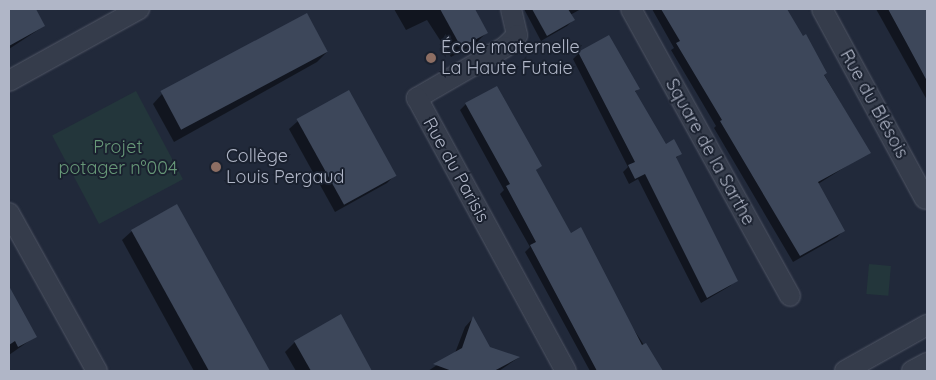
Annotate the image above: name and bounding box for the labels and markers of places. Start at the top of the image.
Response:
place label: École maternelle La Haute Futaie [441,37,580,80]
marker: École maternelle La Haute Futaie [425,52,437,64]
place label: Collège Louis Pergaud [226,146,344,188]
marker: Collège Louis Pergaud [210,161,222,173]

